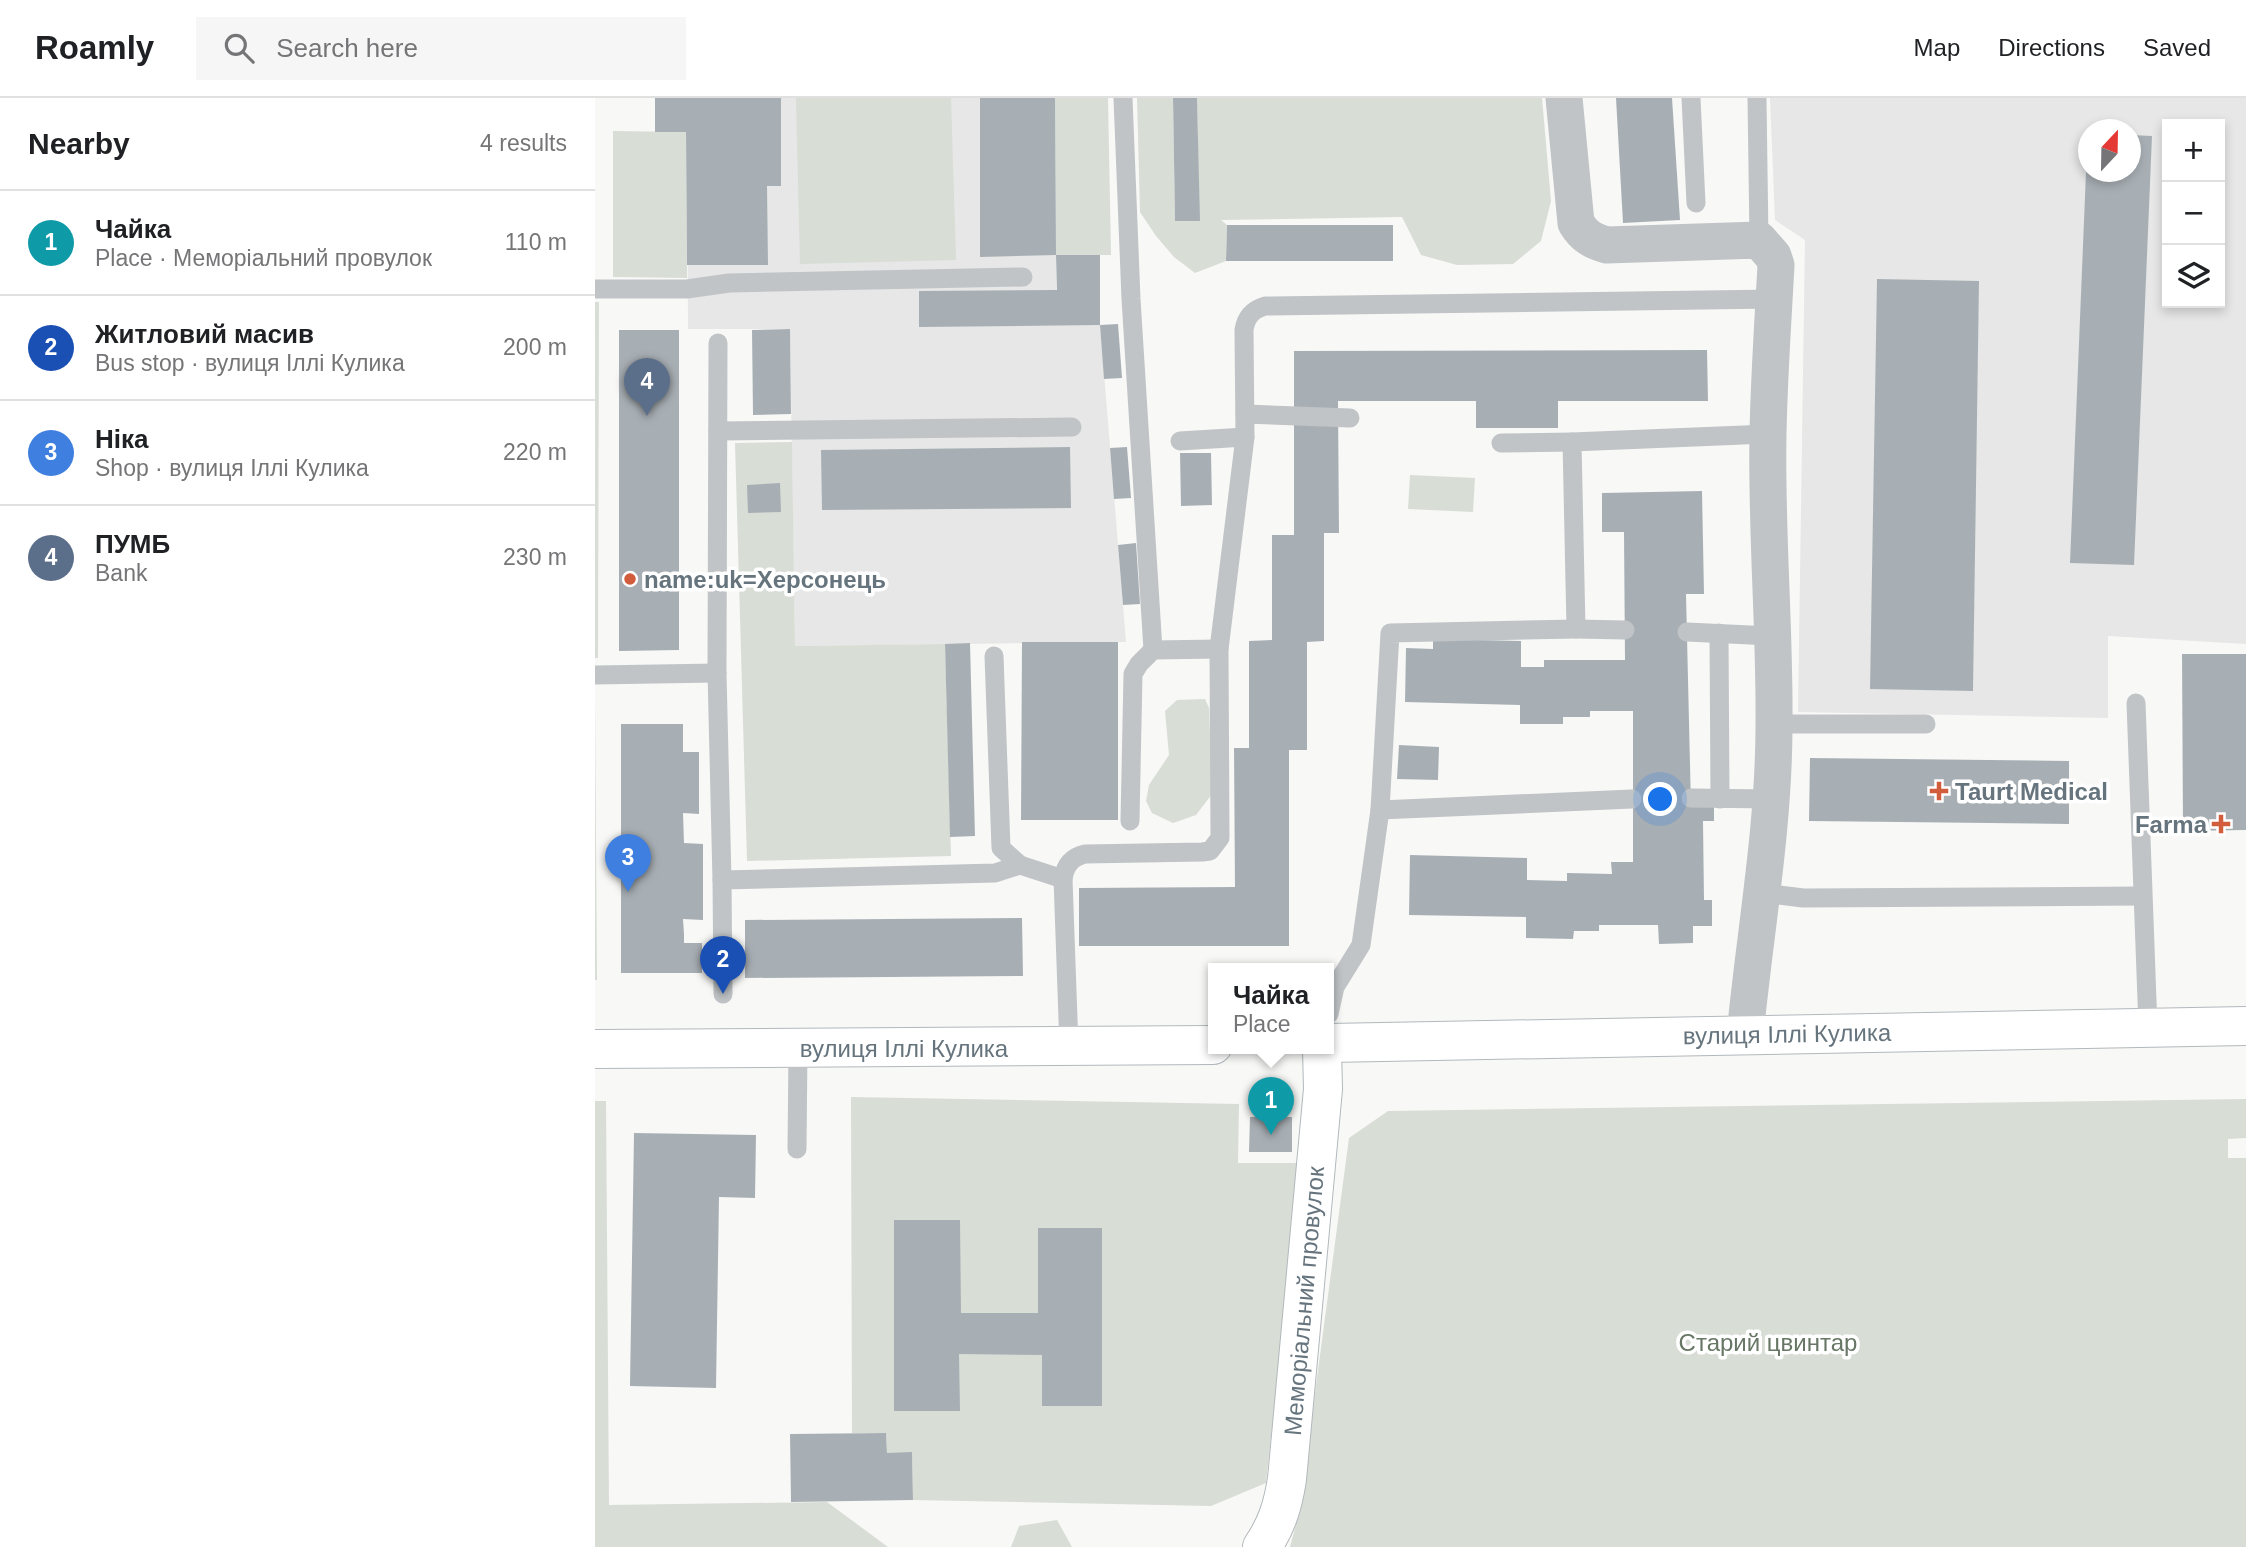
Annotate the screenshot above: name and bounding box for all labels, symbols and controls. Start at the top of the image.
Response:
search box [196,17,686,80]
text: Roamly [35,29,154,66]
icon: search [220,29,258,67]
text: Search here [276,33,418,63]
text: Map [1914,34,1960,61]
text: Directions [1998,34,2105,61]
text: Saved [2143,34,2211,61]
north arrow [2078,119,2141,182]
map controls [2162,119,2225,308]
button: + [2162,119,2225,182]
text: Nearby [28,127,130,160]
text: 4 results [480,130,567,156]
button: − [2162,182,2225,245]
text: Чайка [95,214,171,244]
text: 1 [45,229,57,255]
text: 110 m [505,229,567,255]
text: Place · Меморіальний провулок [95,245,432,271]
button: layers [2162,245,2225,308]
text: Житловий масив [95,319,314,349]
text: 2 [45,334,57,360]
text: 200 m [503,334,567,360]
text: Bus stop · вулиця Іллі Кулика [95,350,405,376]
pin: 4 [624,358,670,416]
text: Ніка [95,424,148,454]
text: 3 [45,439,57,465]
text: 220 m [503,439,567,465]
text: Shop · вулиця Іллі Кулика [95,455,369,481]
text: ПУМБ [95,529,170,559]
text: 4 [45,544,57,570]
text: 230 m [503,544,567,570]
text: Bank [95,560,147,586]
place label: name:uk=Херсонець [644,566,886,593]
marker: name:uk=Херсонець [622,571,638,587]
place label: Taurt Medical [1955,778,2108,805]
marker: Taurt Medical [1929,781,1949,801]
your location [1643,782,1677,816]
place label: Farma [2135,811,2208,838]
marker: Farma [2213,816,2229,832]
pin: 3 [605,834,651,892]
pin: 2 [700,936,746,994]
popup [1208,963,1334,1054]
text: Чайка [1233,980,1309,1010]
text: Place [1233,1011,1290,1037]
street label: вулиця Іллі Кулика [1683,1019,1892,1049]
street label: вулиця Іллі Кулика [800,1035,1009,1062]
pin: 1 [1248,1077,1294,1135]
street label: Меморіальний провулок [1279,1165,1329,1437]
park label: Старий цвинтар [1679,1329,1857,1356]

